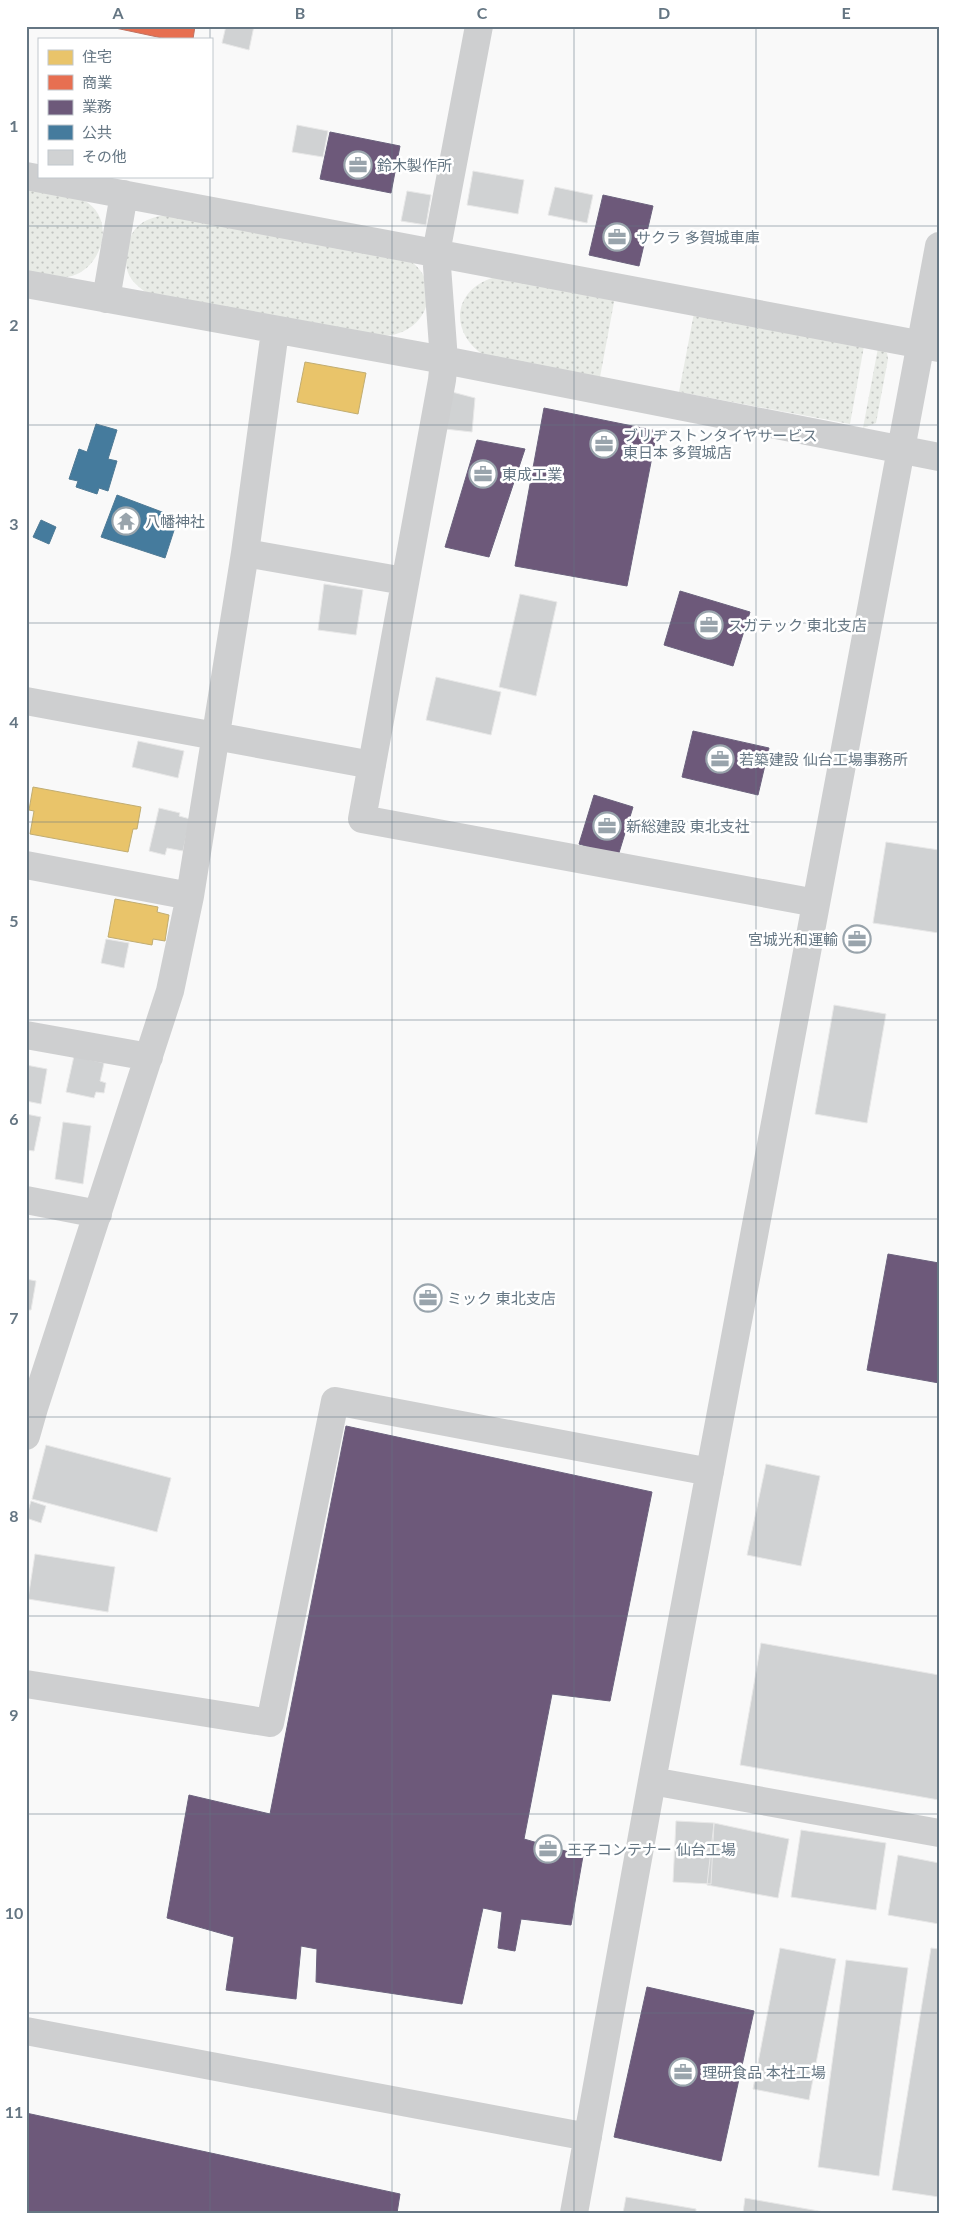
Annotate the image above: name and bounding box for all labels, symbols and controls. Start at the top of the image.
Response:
text: A [111,3,124,22]
text: B [295,3,305,22]
text: C [477,3,488,22]
text: D [658,3,670,22]
text: E [841,3,851,22]
legend [38,38,212,178]
text: 住宅 [82,47,112,65]
text: 商業 [82,73,112,91]
text: 業務 [82,97,112,115]
text: 1 [9,116,19,135]
text: 公共 [82,123,112,141]
text: その他 [82,147,127,165]
office icon: 鈴木製作所 [343,150,373,180]
place label: 鈴木製作所 [377,156,452,174]
office icon: サクラ 多賀城車庫 [602,222,632,252]
place label: サクラ 多賀城車庫 [636,228,760,246]
text: 2 [9,315,19,334]
place label: ブリヂストンタイヤサービス 東日本 多賀城店 [623,426,818,461]
office icon: ブリヂストンタイヤサービス 東日本 多賀城店 [589,429,619,459]
office icon: 東成工業 [468,459,498,489]
place label: 東成工業 [502,465,562,483]
temple icon: 八幡神社 [111,506,141,536]
place label: 八幡神社 [145,512,205,530]
text: 3 [9,514,19,533]
office icon: スガテック 東北支店 [694,610,724,640]
place label: スガテック 東北支店 [728,616,867,634]
text: 4 [9,712,19,731]
office icon: 若築建設 仙台工場事務所 [705,744,735,774]
place label: 若築建設 仙台工場事務所 [739,750,908,768]
office icon: 新総建設 東北支社 [592,811,622,841]
place label: 新総建設 東北支社 [626,817,750,835]
text: 5 [9,911,19,930]
office icon: 宮城光和運輸 [842,924,872,954]
place label: 宮城光和運輸 [748,930,838,948]
text: 6 [9,1109,19,1128]
office icon: ミック 東北支店 [413,1283,443,1313]
place label: ミック 東北支店 [447,1289,556,1307]
text: 7 [9,1308,19,1327]
text: 8 [9,1506,19,1525]
text: 9 [9,1705,19,1724]
office icon: 王子コンテナー 仙台工場 [533,1834,563,1864]
place label: 王子コンテナー 仙台工場 [567,1840,736,1858]
text: 10 [5,1903,23,1922]
office icon: 理研食品 本社工場 [668,2057,698,2087]
place label: 理研食品 本社工場 [702,2063,826,2081]
text: 11 [5,2102,23,2121]

